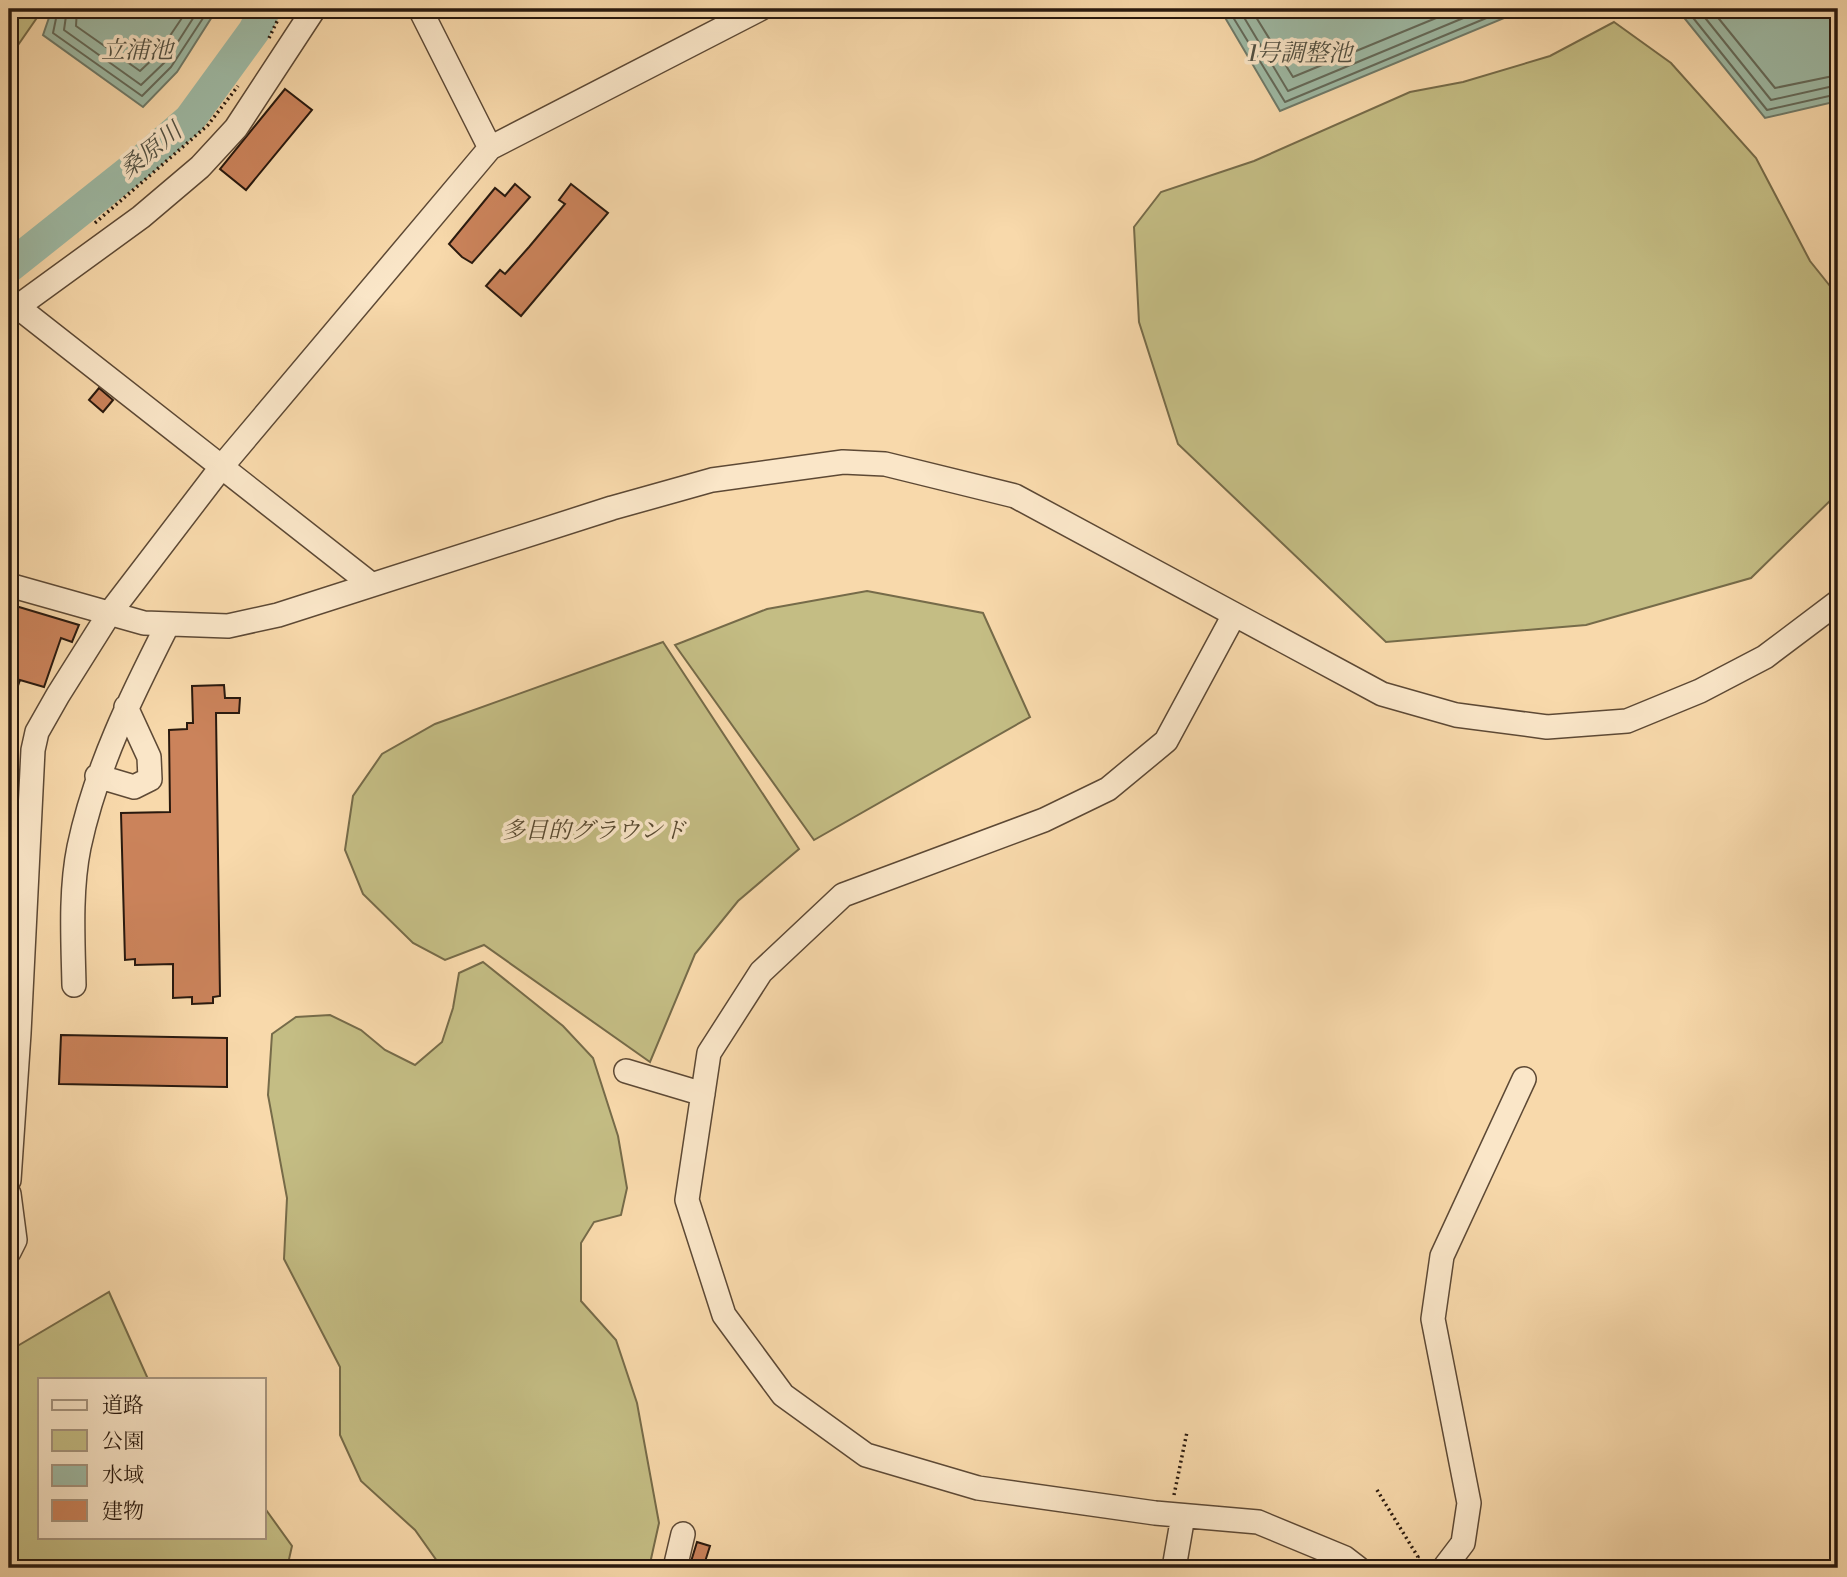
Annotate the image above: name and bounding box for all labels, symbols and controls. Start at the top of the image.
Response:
water label: 立浦池 [101,36,176,66]
water label: 1号調整池 [1248,39,1355,69]
water label: 桑原川 [114,115,191,185]
park label: 多目的グラウンド [502,817,687,845]
legend [38,1378,266,1538]
text: 道路 [102,1393,144,1419]
text: 公園 [102,1429,144,1455]
text: 水域 [102,1463,144,1489]
text: 建物 [102,1499,144,1525]

